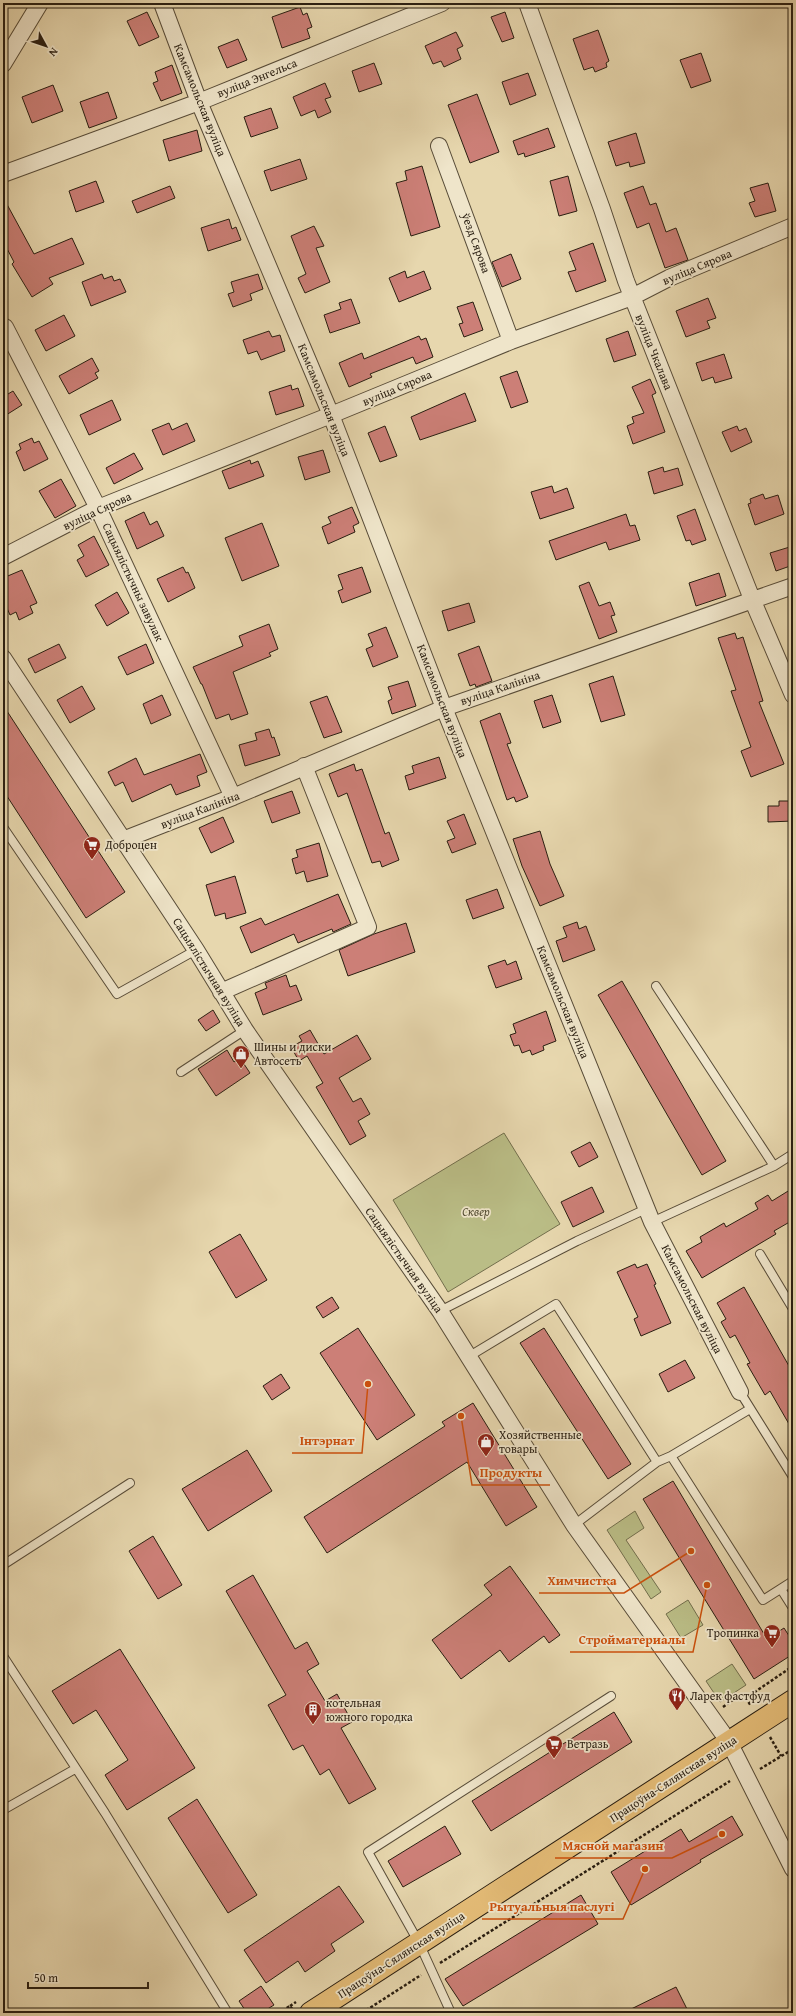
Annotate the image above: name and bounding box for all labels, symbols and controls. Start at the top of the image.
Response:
north arrow [26,26,66,66]
street label: Камсамольская вуліца [170,41,231,159]
text: N [45,44,62,61]
street label: вуліца Энгельса [214,54,300,101]
street label: ўезд Сярова [457,209,495,276]
street label: вуліца Сярова [659,244,734,289]
street label: вуліца Чкалава [632,311,677,393]
street label: Камсамольская вуліца [294,341,355,459]
street label: вуліца Сярова [359,365,434,410]
street label: вуліца Сярова [60,487,134,534]
street label: Сацыялістычны завулак [99,520,169,644]
street label: Камсамольская вуліца [413,642,472,760]
street label: вуліца Калініна [458,666,542,709]
street label: вуліца Калініна [158,787,242,832]
supermarket icon: Доброцен [82,835,102,860]
place label: Доброцен [104,836,157,853]
street label: Сацыялістычная вуліца [169,914,250,1030]
street label: Камсамольская вуліца [533,943,594,1061]
place label: Шины и диски Автосеть [254,1038,331,1069]
shop icon: Шины и диски Автосеть [231,1044,251,1069]
park label: Сквер [462,1203,490,1220]
street label: Сацыялістычная вуліца [362,1204,447,1316]
street label: Камсамольская вуліца [658,1241,727,1356]
place label: Хозяйственные товары [499,1426,582,1457]
callout: Інтэрнат [292,1428,362,1453]
text: Інтэрнат [300,1431,354,1450]
shop icon: Хозяйственные товары [476,1432,496,1457]
callout: Продукты [472,1460,550,1485]
text: Продукты [480,1463,542,1482]
callout: Химчистка [539,1568,624,1593]
text: Химчистка [547,1571,617,1590]
supermarket icon: Тропинка [762,1623,782,1648]
place label: Тропинка [707,1624,759,1641]
callout: Стройматериалы [570,1627,693,1652]
text: Стройматериалы [579,1630,685,1649]
restaurant icon: Ларек фастфуд [667,1686,687,1711]
place label: Ларек фастфуд [690,1687,770,1704]
place label: котельная южного городка [326,1694,413,1725]
building icon: котельная южного городка [303,1700,323,1725]
street label: Працоўна-Сялянская вуліца [606,1731,740,1826]
supermarket icon: Ветразь [544,1734,564,1759]
place label: Ветразь [567,1735,609,1752]
callout: Мясной магазин [555,1833,672,1858]
text: Мясной магазин [562,1836,664,1855]
callout: Рытуальныя паслугі [482,1894,623,1919]
text: Рытуальныя паслугі [490,1897,614,1916]
street label: Працоўна-Сялянская вуліца [334,1907,468,2002]
scale bar [28,1964,148,1990]
text: 50 m [34,1969,58,1986]

